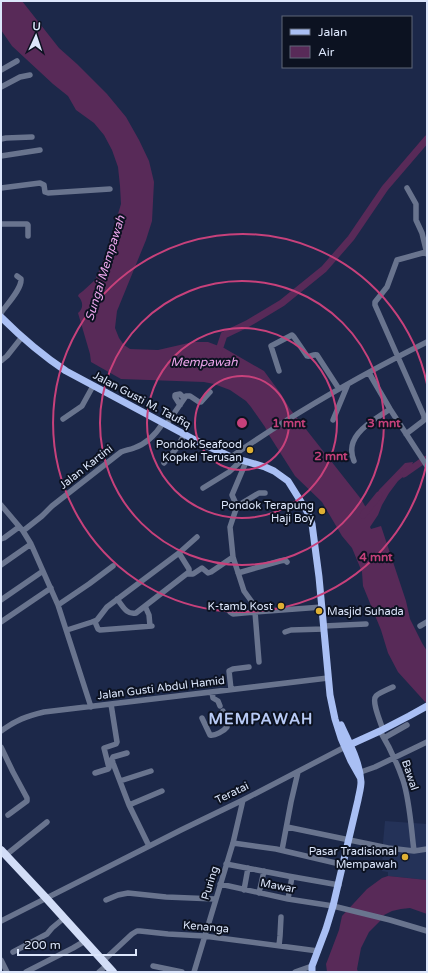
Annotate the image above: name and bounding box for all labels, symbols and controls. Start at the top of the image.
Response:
north arrow [16,16,56,56]
legend [282,16,412,68]
text: U [32,20,41,33]
text: Jalan [318,25,347,39]
text: Air [318,45,335,59]
water label: Sungai Mempawah [82,213,128,322]
water label: Mempawah [171,355,238,369]
street label: Jalan Gusti M. Taufiq [91,369,193,431]
centre of rings [235,416,249,430]
text: 1 mnt [272,416,306,430]
text: 3 mnt [367,416,401,430]
place label: Pondok Seafood Kopkel Terusan [156,438,242,464]
street label: Jalan Kartini [57,442,115,492]
marker: Pondok Seafood Kopkel Terusan [245,445,255,455]
text: 2 mnt [314,449,348,463]
place label: Pondok Terapung Haji Boy [221,499,314,525]
marker: Pondok Terapung Haji Boy [317,506,327,516]
text: 4 mnt [359,550,393,564]
place label: K-tamb Kost [207,600,273,613]
marker: K-tamb Kost [276,601,286,611]
place label: Masjid Suhada [327,605,404,618]
marker: Masjid Suhada [314,606,324,616]
street label: Jalan Gusti Abdul Hamid [96,674,226,702]
district label: MEMPAWAH [209,710,313,728]
street label: Bawal [399,758,421,792]
street label: Teratai [213,779,251,807]
place label: Pasar Tradisional Mempawah [309,845,397,871]
marker: Pasar Tradisional Mempawah [400,852,410,862]
street label: Puring [199,864,221,901]
street label: Mawar [259,876,298,896]
street label: Kenanga [182,919,230,935]
scale bar [18,931,136,957]
text: 200 m [24,938,61,952]

